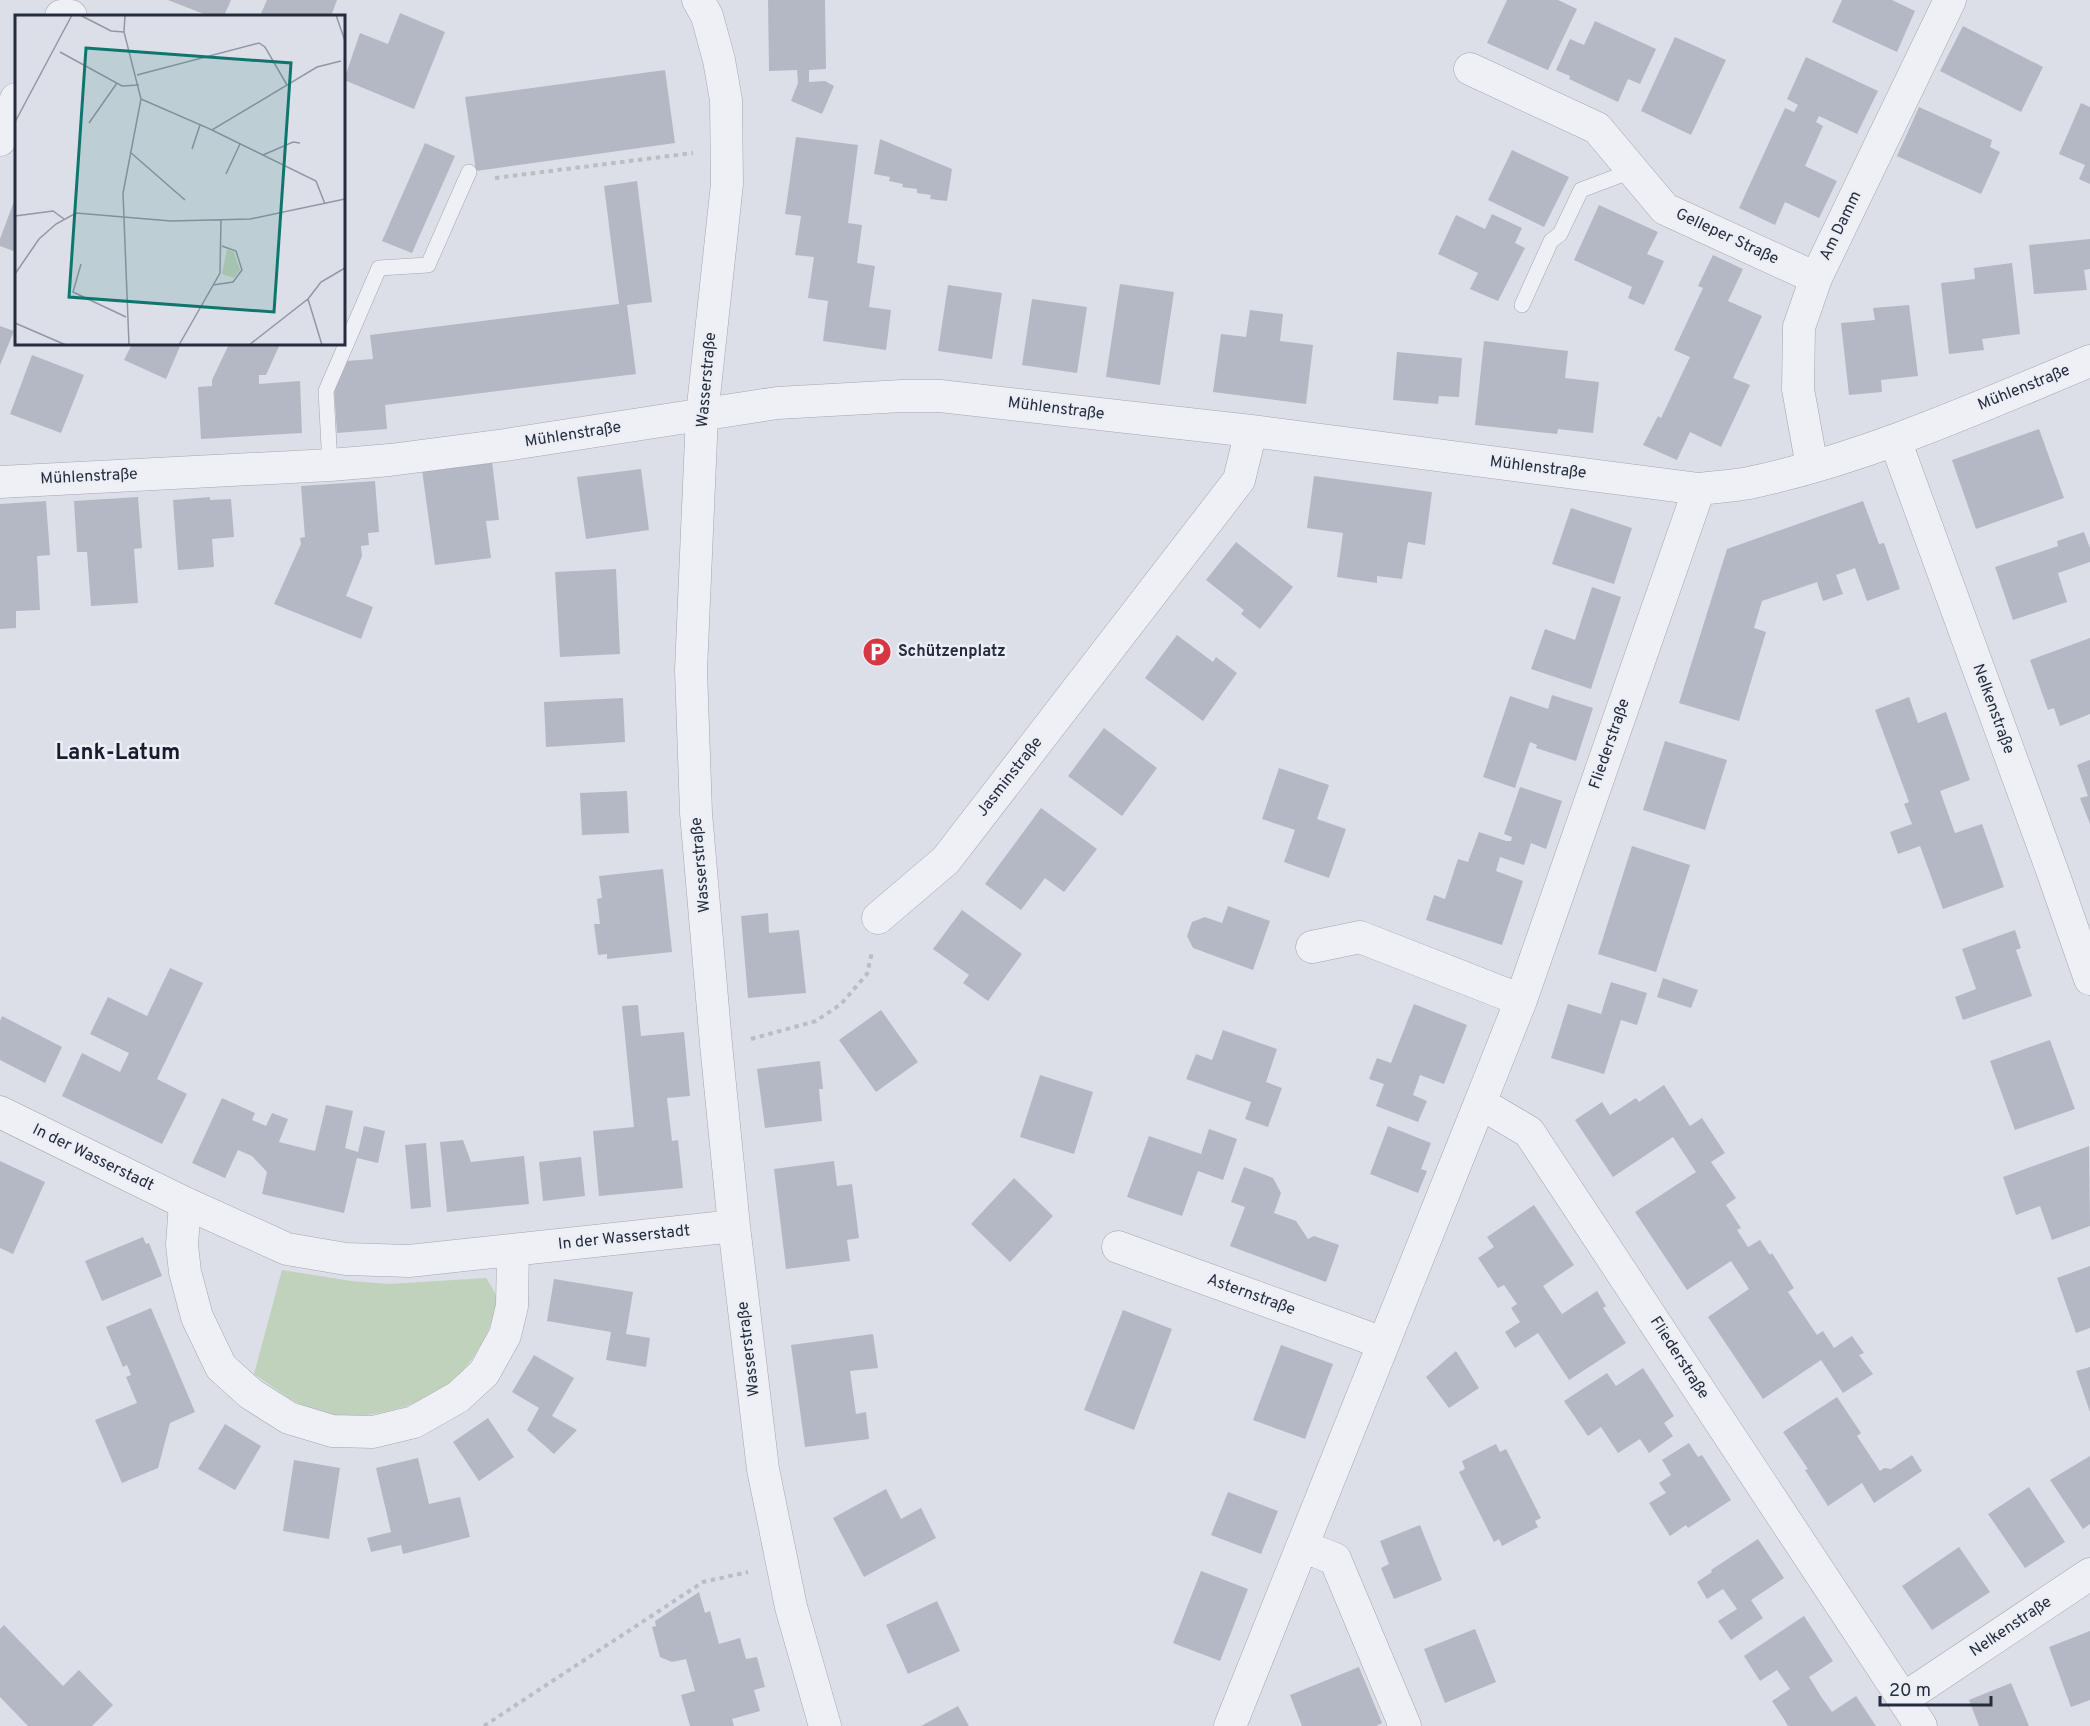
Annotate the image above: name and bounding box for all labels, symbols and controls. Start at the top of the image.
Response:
inset map [15,15,345,345]
street label: Am Damm [1816,188,1866,264]
street label: Gelleper Straße [1672,204,1782,270]
street label: Wasserstraße [693,331,721,429]
street label: Mühlenstraße [1975,360,2073,416]
street label: Mühlenstraße [1006,393,1106,425]
street label: Mühlenstraße [523,418,623,452]
street label: Mühlenstraße [1488,452,1588,484]
street label: Mühlenstraße [40,464,138,490]
parking icon: Schützenplatz [861,636,893,668]
place label: Schützenplatz [898,642,1006,662]
street label: Nelkenstraße [1967,661,2019,757]
street label: Fliederstraße [1585,696,1635,792]
street label: Jasminstraße [973,733,1047,821]
district label: Lank-Latum [56,740,180,767]
street label: Wasserstraße [687,816,715,914]
street label: In der Wasserstadt [29,1120,157,1196]
street label: In der Wasserstadt [557,1221,691,1255]
street label: Asternstraße [1204,1270,1298,1320]
street label: Wasserstraße [733,1300,765,1398]
street label: Fliederstraße [1645,1313,1713,1403]
street label: Nelkenstraße [1966,1592,2056,1662]
scale bar [1880,1669,1991,1707]
text: 20 m [1889,1680,1931,1703]

